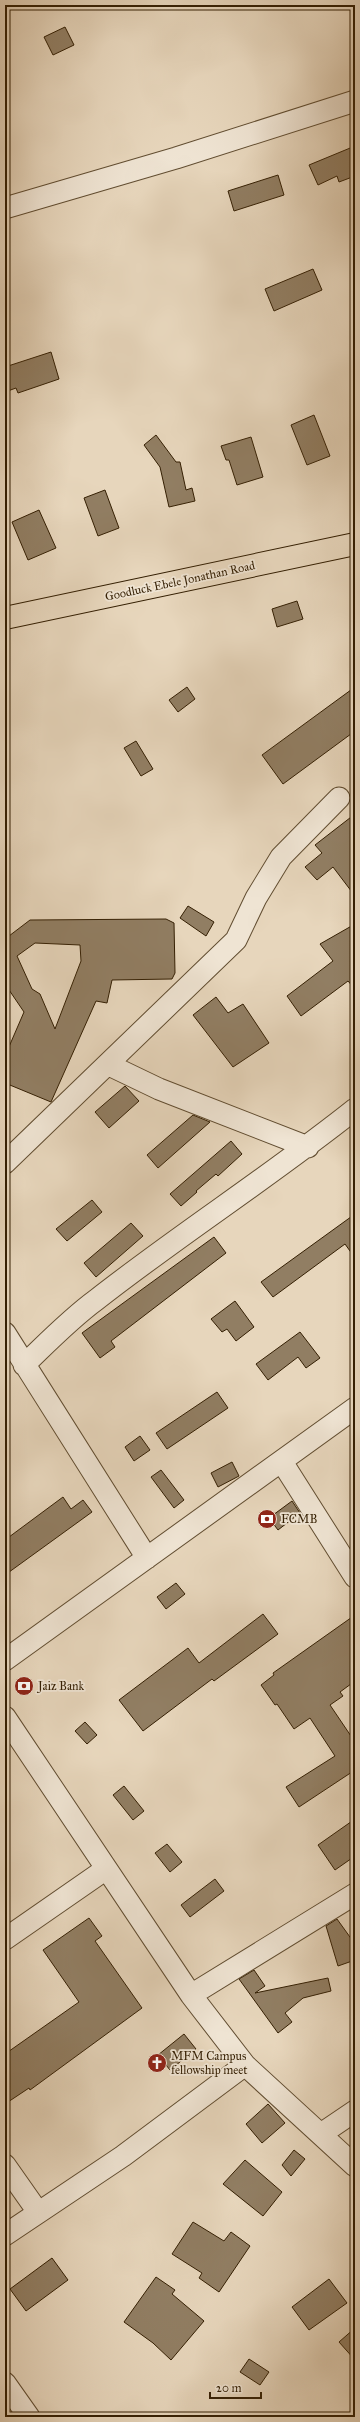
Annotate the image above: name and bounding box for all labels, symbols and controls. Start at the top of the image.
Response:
street label: Goodluck Ebele Jonathan Road [104,558,256,605]
bank icon: FCMB [256,1508,278,1530]
place label: FCMB [281,1512,317,1526]
bank icon: Jaiz Bank [13,1675,35,1697]
place label: Jaiz Bank [36,1679,85,1694]
place label: MFM Campus fellowship meet [171,2049,248,2077]
church icon: MFM Campus fellowship meet [146,2052,168,2074]
scale bar [210,2374,261,2400]
text: 20 m [216,2381,242,2395]

